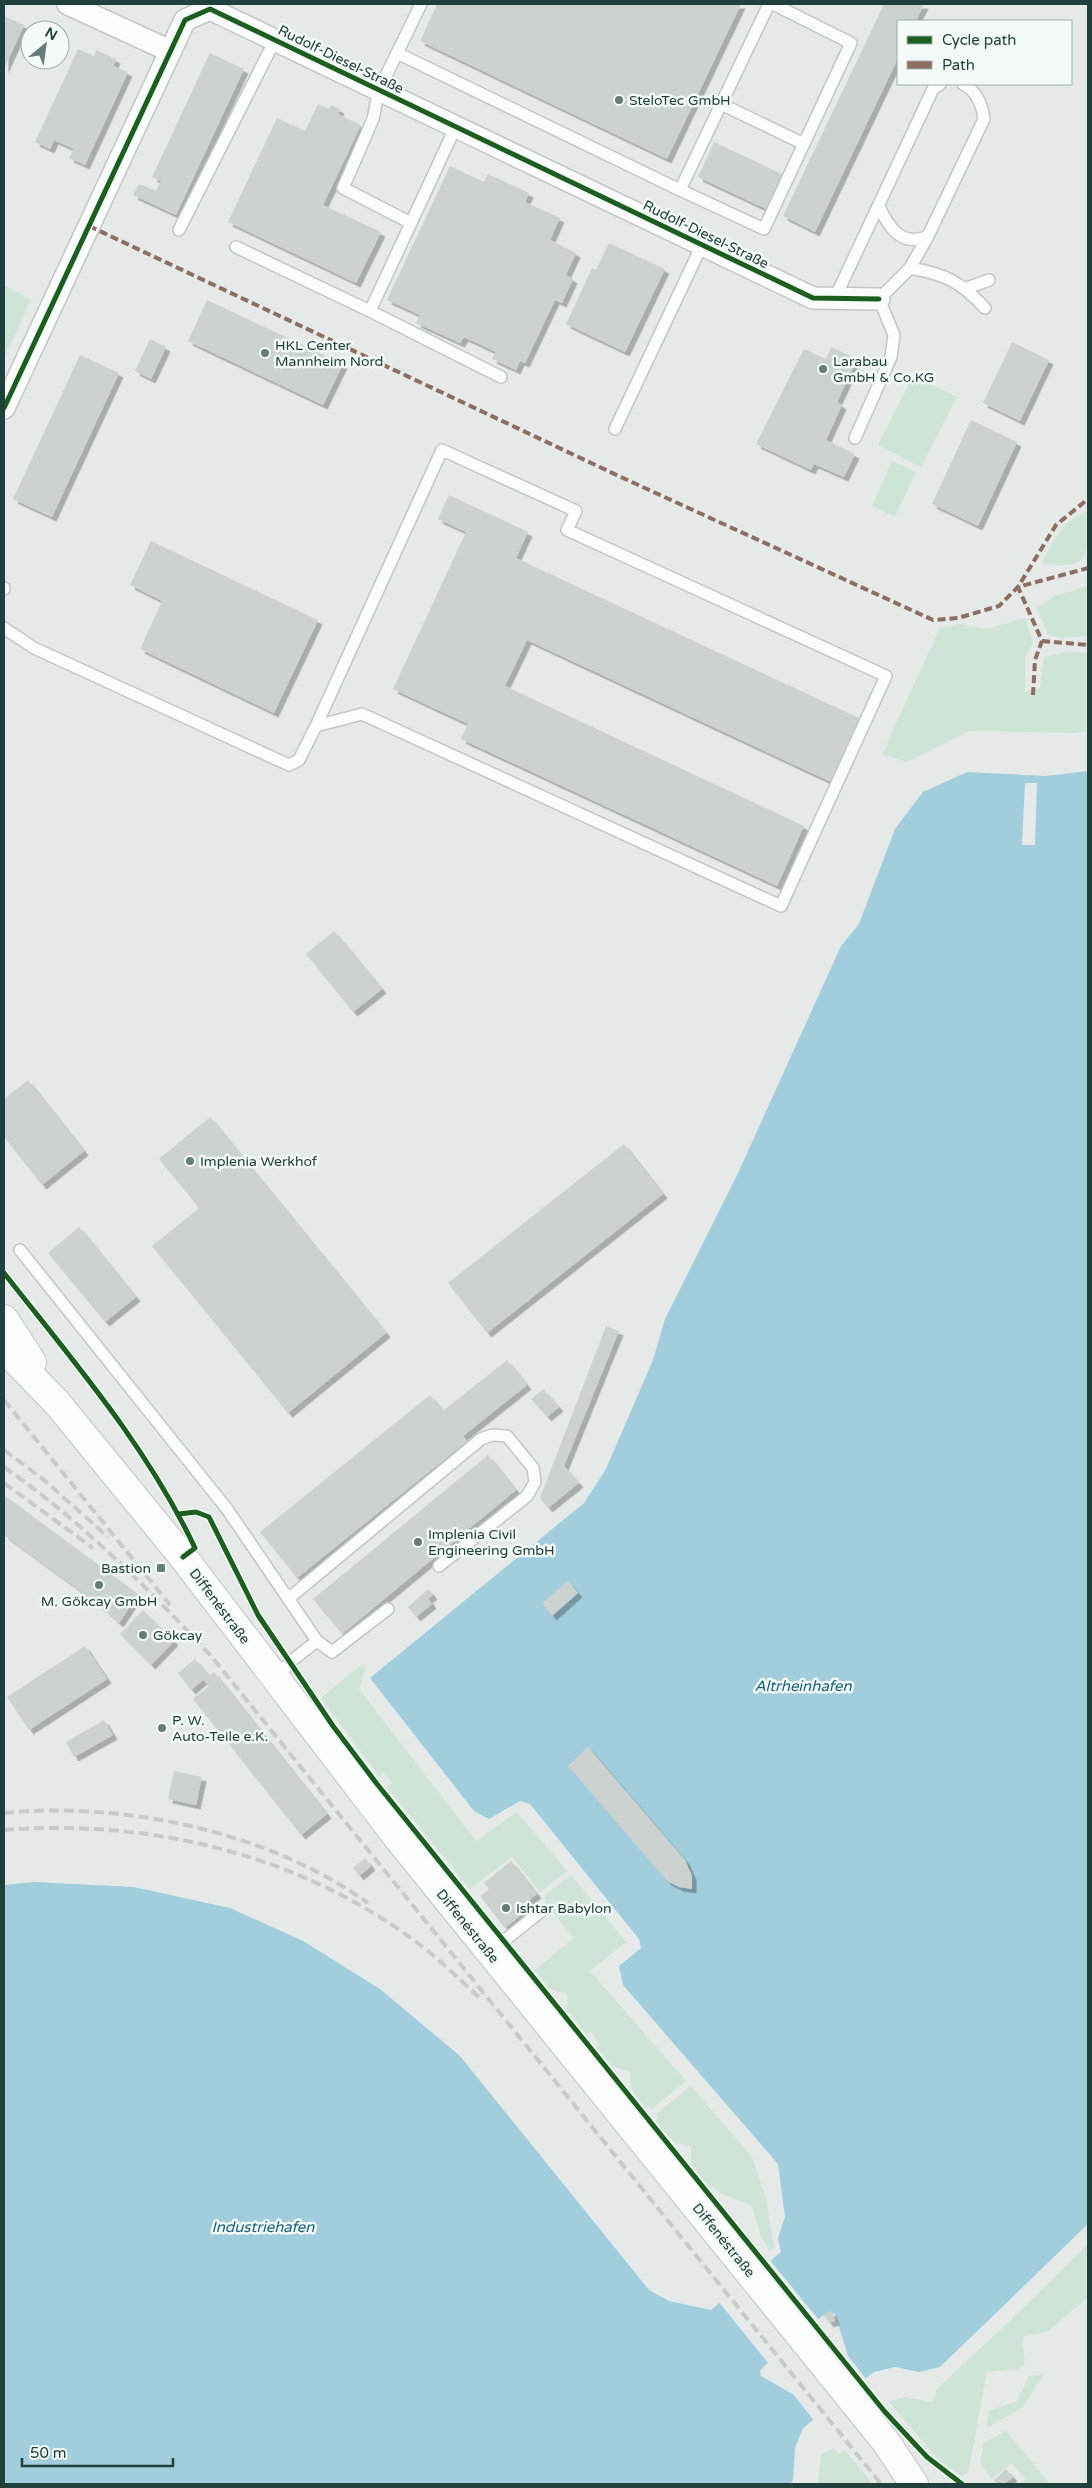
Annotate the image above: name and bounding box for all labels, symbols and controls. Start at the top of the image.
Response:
north arrow [20,20,70,70]
legend [897,20,1072,85]
street label: Rudolf-Diesel-Straße [275,22,406,97]
text: N [42,24,60,44]
text: Cycle path [942,31,1016,49]
text: Path [942,56,975,74]
place label: SteloTec GmbH [629,92,731,109]
marker: SteloTec GmbH [613,94,625,106]
street label: Rudolf-Diesel-Straße [640,197,771,272]
place label: HKL Center Mannheim Nord [275,337,383,370]
marker: HKL Center Mannheim Nord [259,347,271,359]
place label: Larabau GmbH & Co.KG [833,353,934,386]
marker: Larabau GmbH & Co.KG [817,363,829,375]
place label: Implenia Werkhof [200,1153,318,1170]
marker: Implenia Werkhof [184,1155,196,1167]
place label: Implenia Civil Engineering GmbH [428,1526,555,1559]
marker: Implenia Civil Engineering GmbH [412,1536,424,1548]
place label: Bastion [101,1560,151,1577]
marker: Bastion [155,1562,167,1574]
street label: Diffenéstraße [186,1565,254,1648]
marker: M. Gökcay GmbH [93,1579,105,1591]
place label: M. Gökcay GmbH [41,1593,157,1610]
place label: Gökcay [153,1627,203,1644]
marker: Gökcay [137,1629,149,1641]
water label: Altrheinhafen [754,1677,852,1695]
place label: P. W. Auto-Teile e.K. [172,1712,268,1745]
marker: P. W. Auto-Teile e.K. [156,1722,168,1734]
street label: Diffenéstraße [433,1886,503,1967]
place label: Ishtar Babylon [516,1900,611,1917]
marker: Ishtar Babylon [500,1902,512,1914]
street label: Diffenéstraße [689,2200,759,2281]
water label: Industriehafen [212,2218,315,2236]
scale bar [22,2436,174,2468]
text: 50 m [30,2444,67,2462]

